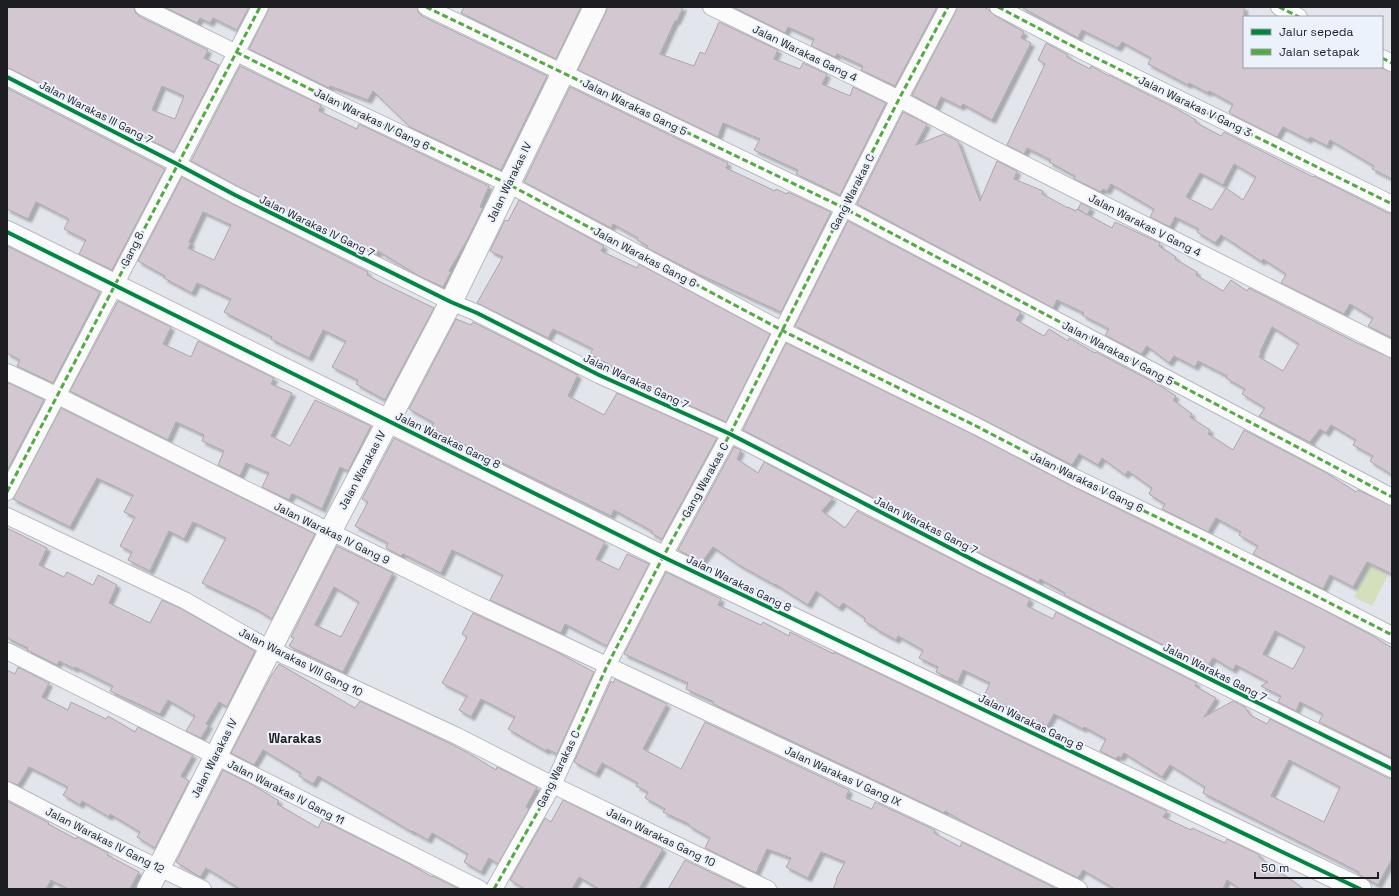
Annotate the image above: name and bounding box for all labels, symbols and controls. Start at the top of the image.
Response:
legend [1243,16,1383,68]
street label: Jalan Warakas Gang 4 [750,22,860,85]
text: Jalur sepeda [1279,24,1354,40]
text: Jalan setapak [1279,44,1360,60]
street label: Jalan Warakas V Gang 3 [1136,73,1254,140]
street label: Jalan Warakas Gang 5 [580,76,690,139]
street label: Jalan Warakas III Gang 7 [37,77,155,147]
street label: Jalan Warakas IV Gang 6 [312,85,432,153]
street label: Jalan Warakas IV [484,139,535,224]
street label: Gang Warakas C [827,151,877,233]
street label: Jalan Warakas V Gang 4 [1086,191,1204,260]
street label: Jalan Warakas IV Gang 7 [257,192,377,260]
street label: Jalan Warakas Gang 6 [591,224,699,290]
street label: Gang 8 [117,229,147,269]
street label: Jalan Warakas V Gang 5 [1060,318,1176,388]
street label: Jalan Warakas Gang 7 [581,350,691,412]
street label: Jalan Warakas Gang 8 [393,409,503,472]
street label: Jalan Warakas IV [335,428,389,512]
street label: Gang Warakas C [679,440,731,520]
street label: Jalan Warakas V Gang 6 [1028,448,1146,516]
street label: Jalan Warakas Gang 7 [872,493,980,557]
street label: Jalan Warakas IV Gang 9 [272,499,392,567]
street label: Jalan Warakas Gang 8 [684,552,794,615]
street label: Jalan Warakas VIII Gang 10 [237,625,365,699]
street label: Jalan Warakas Gang 7 [1161,640,1269,704]
street label: Jalan Warakas Gang 8 [976,691,1086,754]
street label: Jalan Warakas IV [188,716,240,800]
street label: Gang Warakas C [533,728,583,810]
district label: Warakas [268,730,322,747]
street label: Jalan Warakas V Gang IX [782,743,904,809]
street label: Jalan Warakas IV Gang 11 [225,756,347,828]
street label: Jalan Warakas IV Gang 12 [43,804,167,876]
street label: Jalan Warakas Gang 10 [604,804,718,870]
scale bar [1255,854,1378,880]
text: 50 m [1261,860,1289,876]

